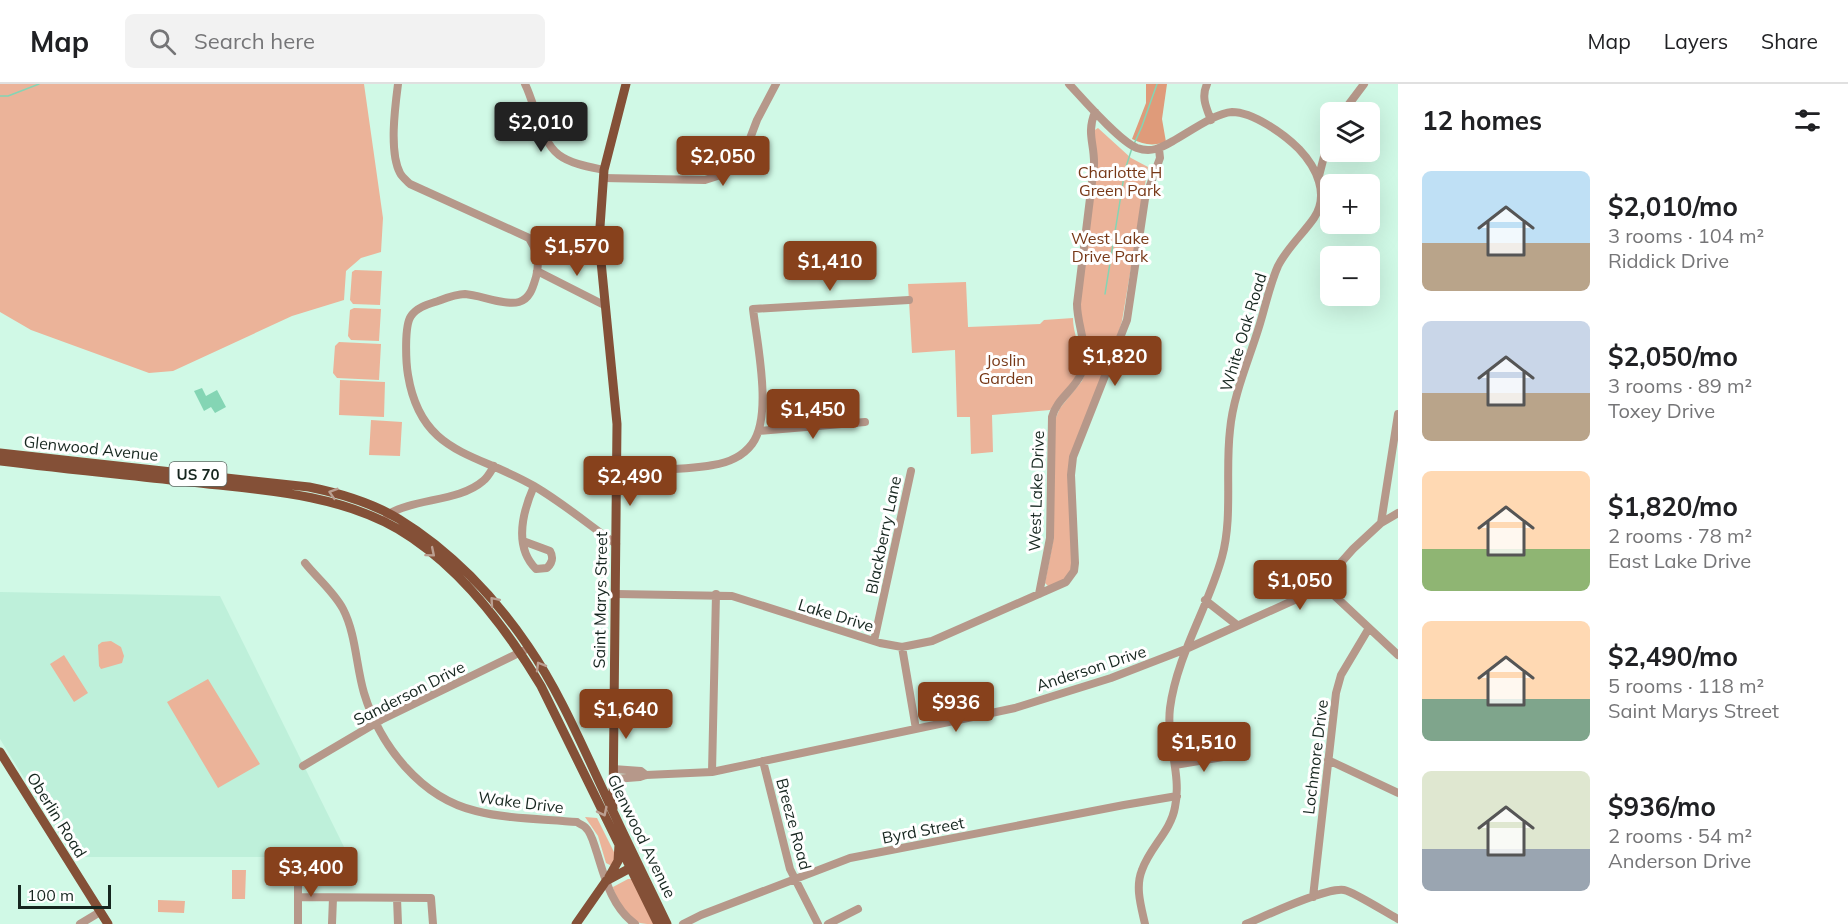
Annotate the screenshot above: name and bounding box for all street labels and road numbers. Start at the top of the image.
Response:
street label: White Oak Road [1215,270,1271,394]
street label: West Lake Drive [1024,430,1048,552]
street label: Glenwood Avenue [23,431,159,465]
road number: US 70 [170,462,226,486]
street label: Blackberry Lane [861,474,905,596]
street label: Saint Marys Street [589,531,611,669]
street label: Lake Drive [796,594,876,636]
street label: Anderson Drive [1033,641,1149,695]
street label: Sanderson Drive [350,656,468,730]
street label: Lochmore Drive [1298,698,1332,816]
street label: Oberlin Road [23,769,91,861]
street label: Glenwood Avenue [603,771,681,901]
street label: Breeze Road [772,776,816,872]
street label: Wake Drive [477,787,565,817]
street label: Byrd Street [880,812,966,848]

